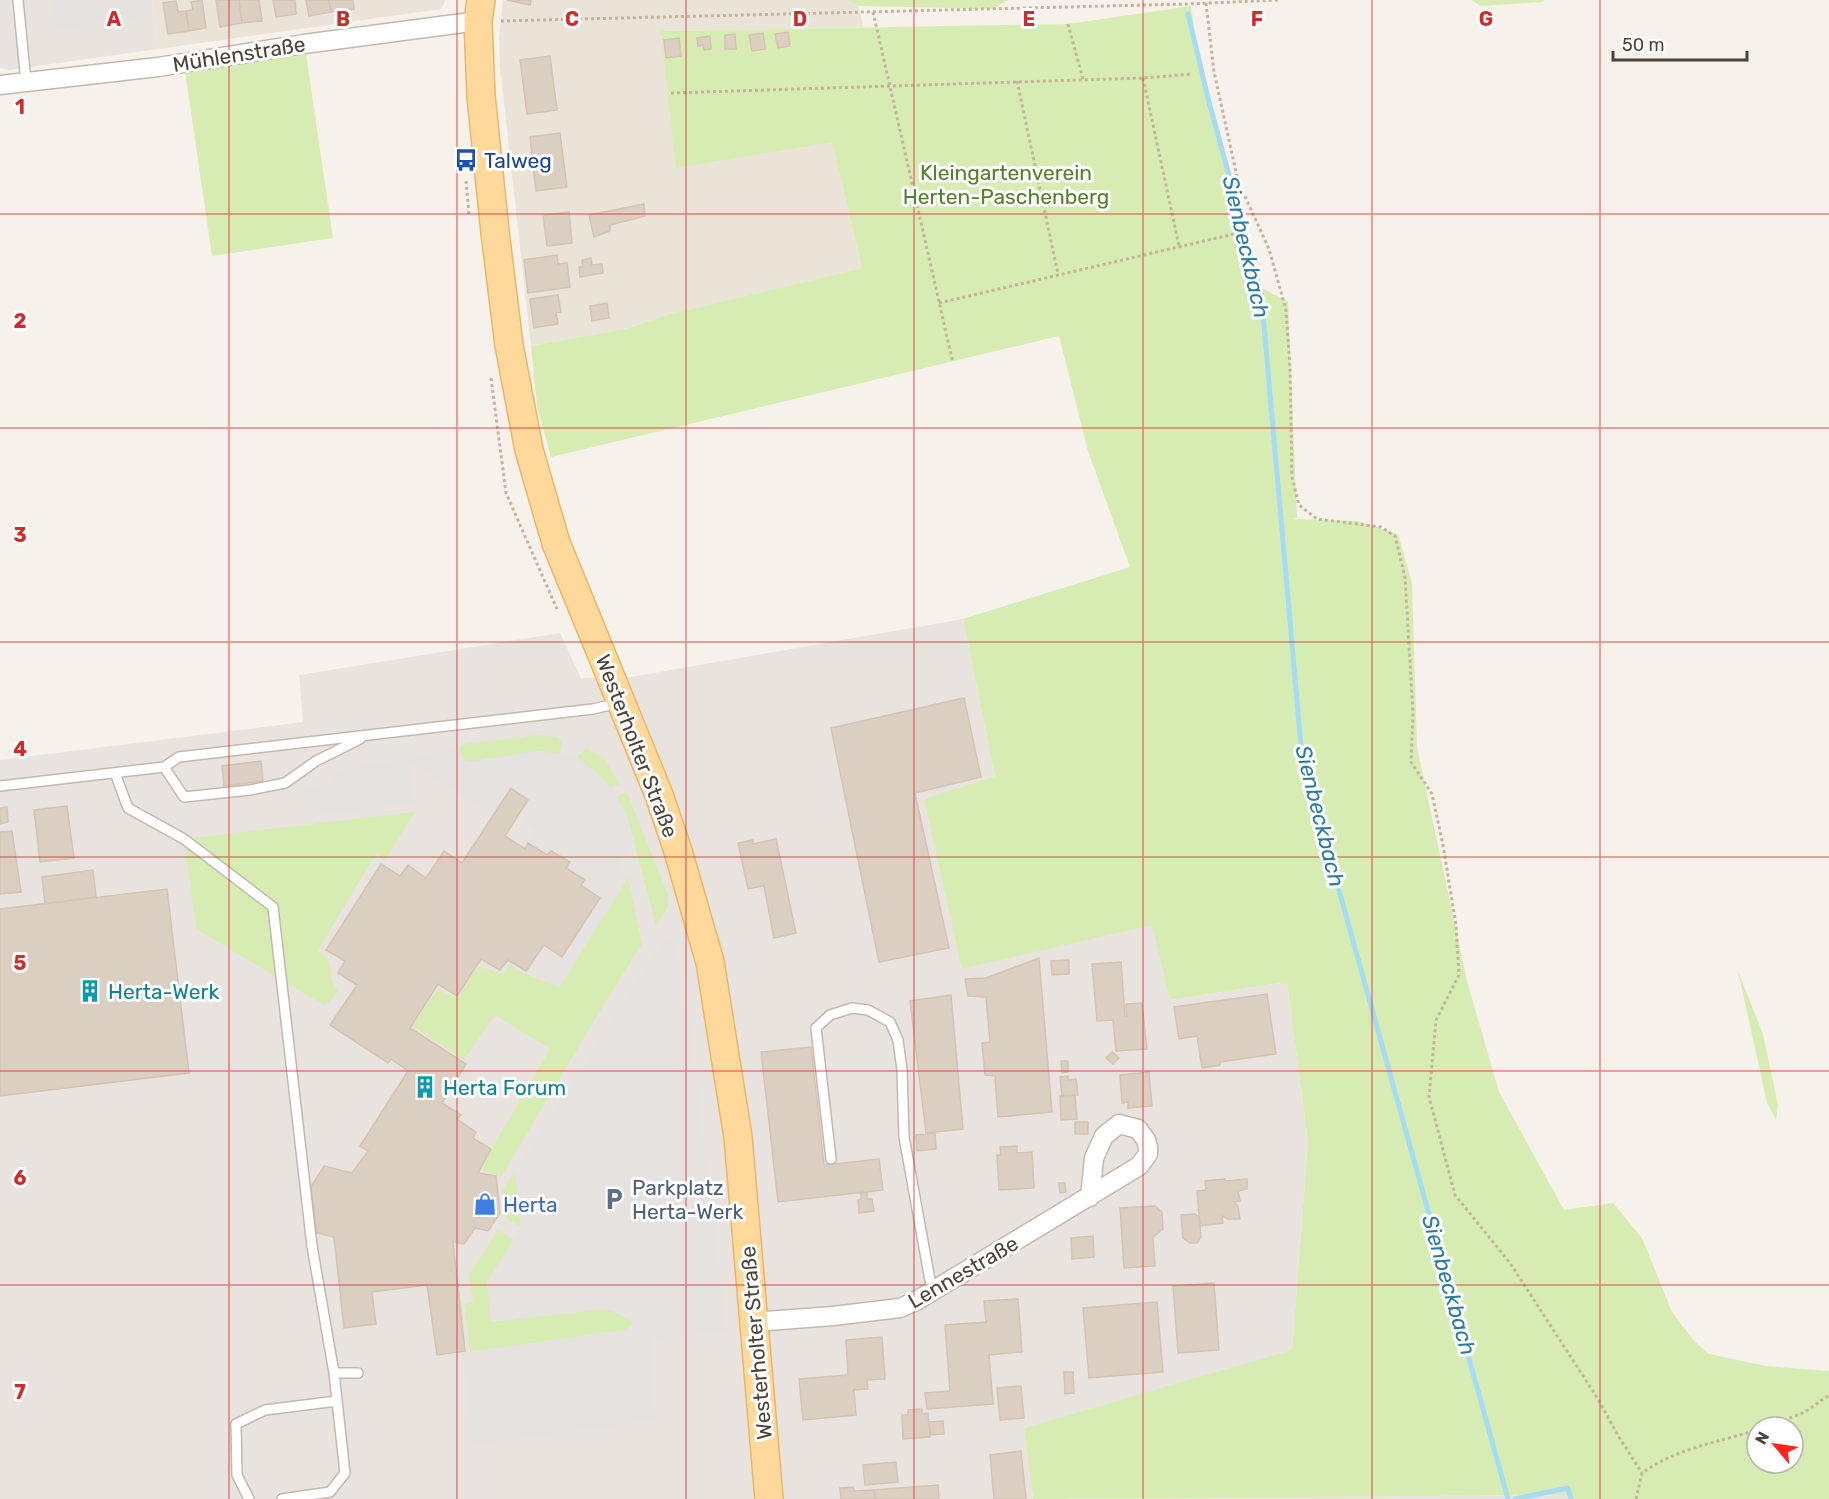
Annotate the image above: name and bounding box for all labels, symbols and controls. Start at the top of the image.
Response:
text: A [107,7,122,31]
text: B [336,7,350,31]
text: C [565,7,579,31]
text: D [793,7,807,31]
text: E [1023,7,1035,31]
text: F [1251,7,1263,31]
text: G [1479,7,1493,31]
scale bar [1613,24,1746,62]
street label: Mühlenstraße [171,31,307,77]
text: 50 m [1622,34,1665,56]
text: 1 [15,95,25,119]
bus stop icon: Talweg [453,147,479,173]
place label: Talweg [484,148,552,173]
park label: Kleingartenverein Herten-Paschenberg [903,160,1109,209]
water label: Sienbeckbach [1217,173,1275,321]
text: 2 [14,309,27,333]
text: 3 [13,523,27,547]
street label: Westerholter Straße [591,651,683,841]
text: 4 [13,737,27,761]
water label: Sienbeckbach [1289,742,1351,890]
text: 5 [14,951,27,975]
building icon: Herta-Werk [77,978,103,1004]
place label: Herta-Werk [108,979,219,1004]
building icon: Herta Forum [412,1074,438,1100]
place label: Herta Forum [443,1075,566,1100]
text: 6 [13,1166,27,1190]
place label: Parkplatz Herta-Werk [632,1175,743,1224]
parking icon: Parkplatz Herta-Werk [601,1186,627,1212]
shop icon: Herta [472,1191,498,1217]
place label: Herta [503,1192,558,1217]
water label: Sienbeckbach [1416,1212,1482,1358]
street label: Lennestraße [903,1230,1023,1314]
street label: Westerholter Straße [735,1245,777,1441]
text: 7 [14,1380,26,1404]
north arrow [1745,1415,1805,1475]
text: N [1751,1428,1773,1448]

